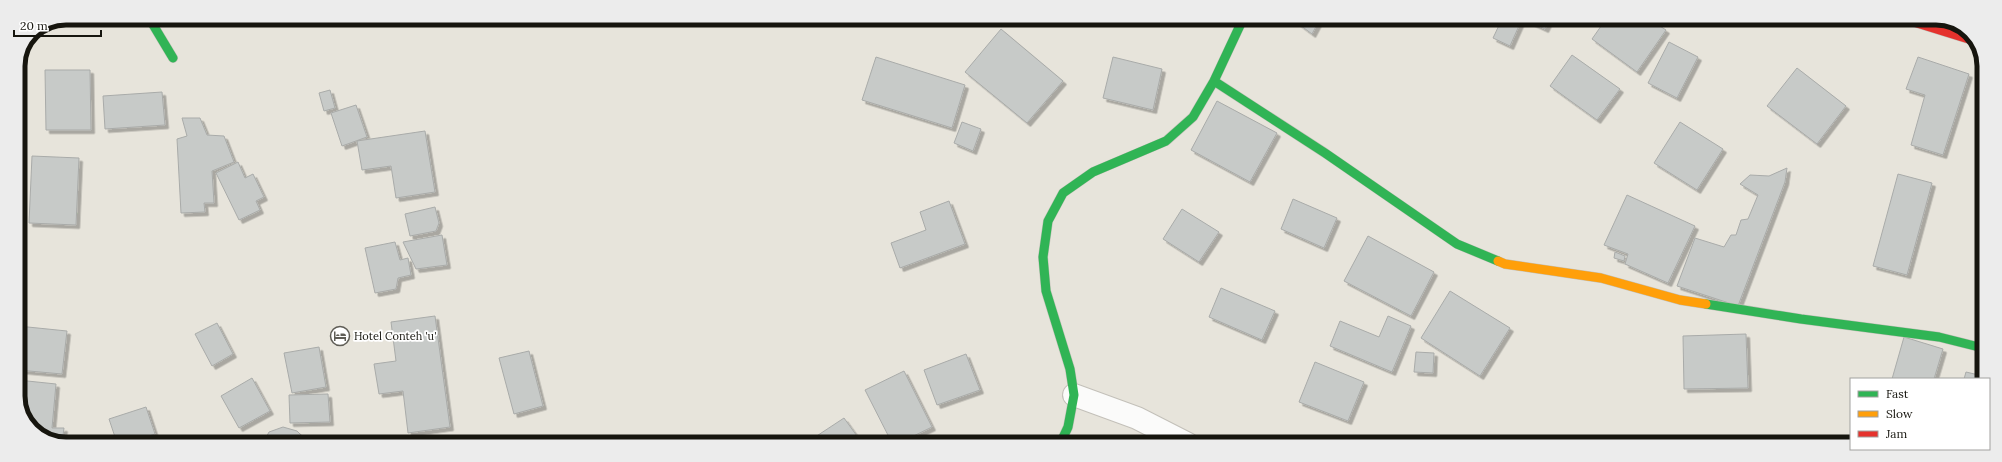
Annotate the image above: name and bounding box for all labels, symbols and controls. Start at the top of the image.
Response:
scale bar [14,12,101,38]
text: 20 m [20,18,48,33]
hotel icon: Hotel Conteh 'u' [329,325,351,347]
place label: Hotel Conteh 'u' [354,329,436,343]
legend [1850,378,1990,450]
text: Fast [1886,386,1909,401]
text: Slow [1886,406,1913,421]
text: Jam [1885,426,1907,441]

